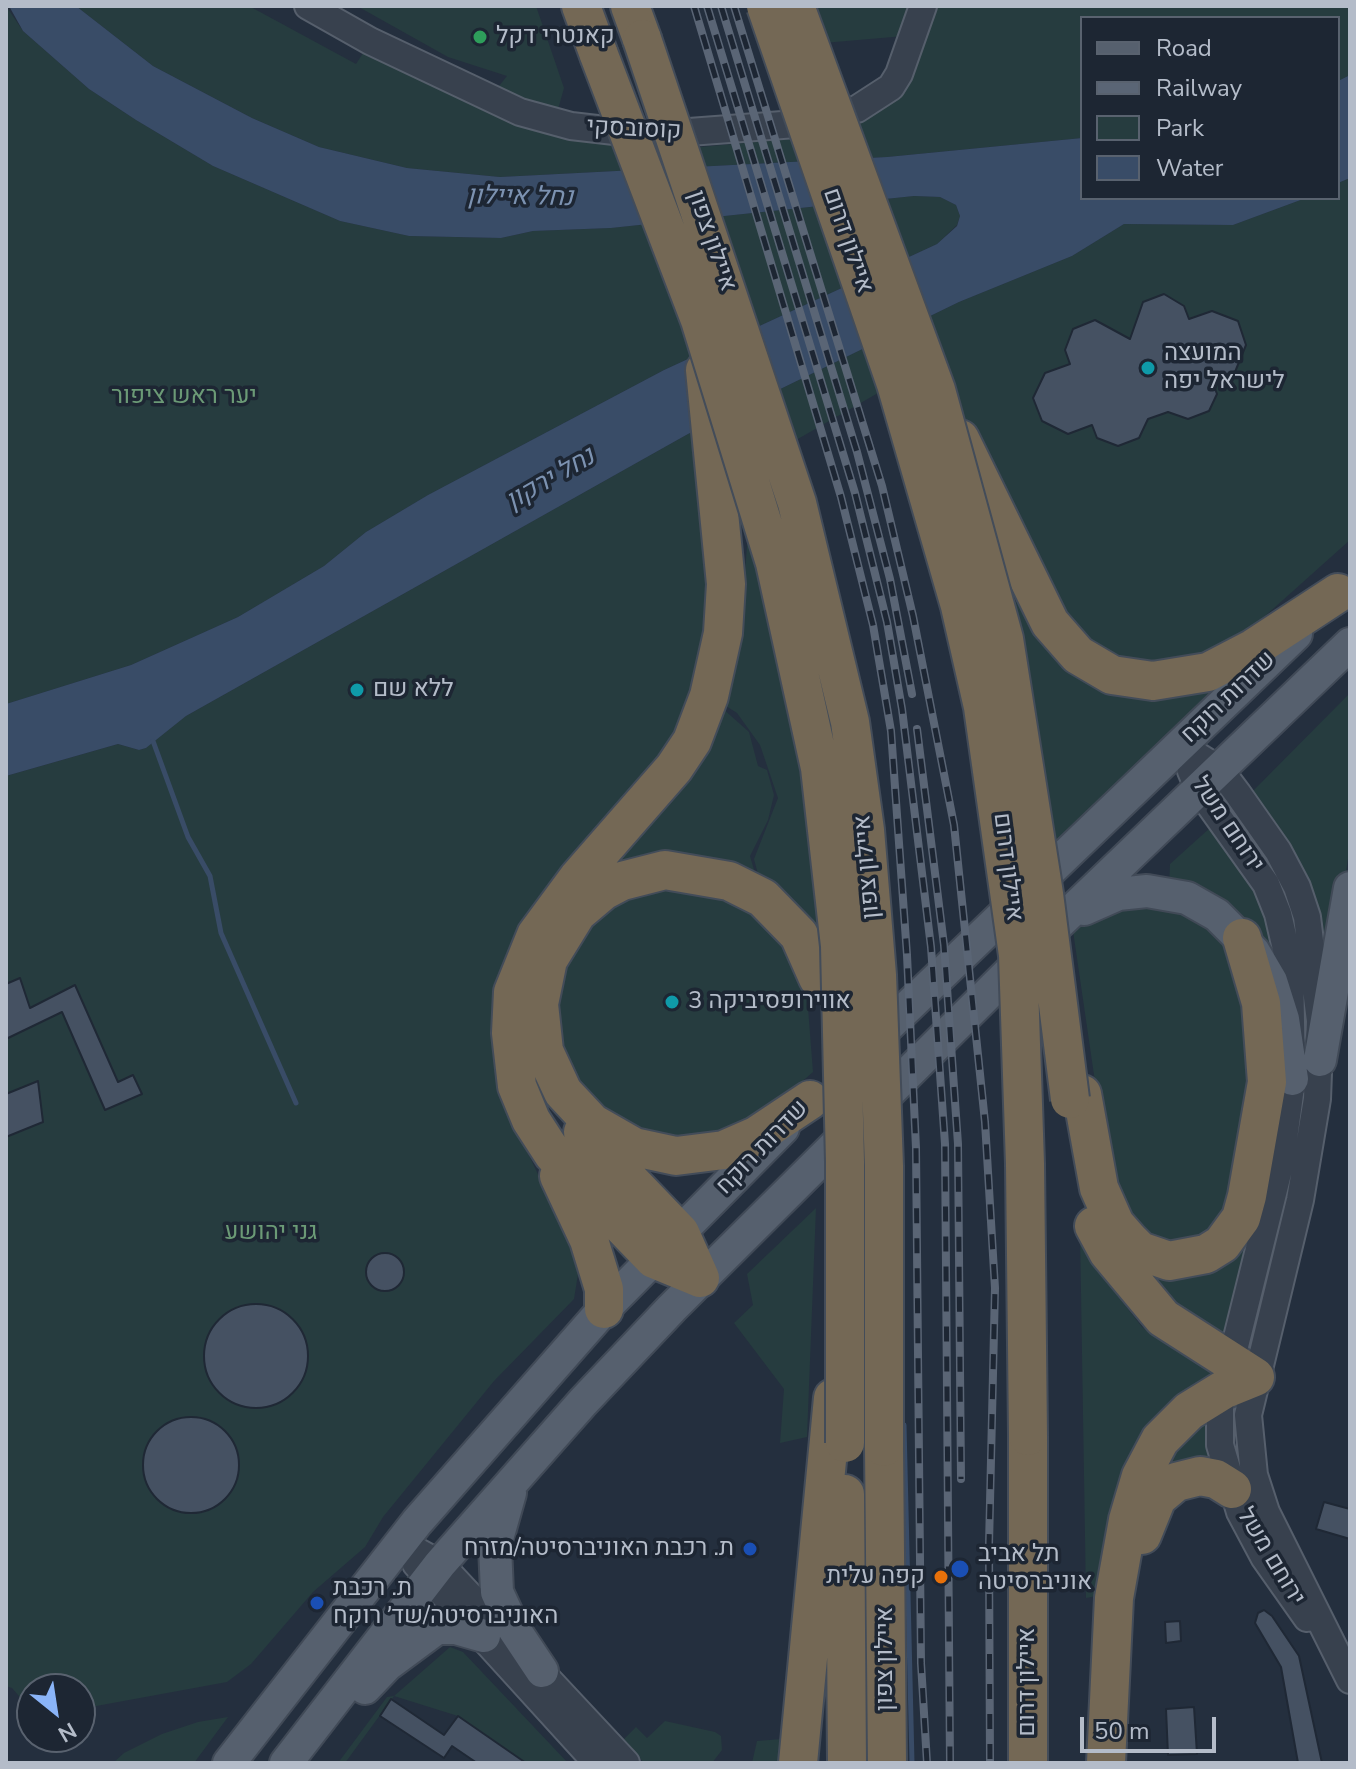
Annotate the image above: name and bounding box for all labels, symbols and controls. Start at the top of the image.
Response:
legend [1080,16,1340,200]
place label: קאנטרי דקל [496,23,615,51]
marker: קאנטרי דקל [471,28,489,46]
text: Road [1156,32,1212,64]
text: Railway [1156,72,1242,104]
text: Park [1156,112,1204,144]
street label: קוסובסקי [586,113,682,147]
text: Water [1156,152,1223,184]
water label: נחל איילון [467,181,573,215]
street label: איילון דרום [816,185,878,297]
street label: איילון צפון [680,187,742,295]
place label: המועצה לישראל יפה [1164,340,1285,396]
marker: המועצה לישראל יפה [1139,359,1157,377]
park label: יער ראש ציפור [111,383,257,411]
water label: נחל ירקון [501,442,601,518]
street label: שדרות רוקח [1176,646,1282,750]
place label: ללא שם [373,676,454,704]
marker: ללא שם [348,681,366,699]
street label: ירוחם משל [1185,772,1269,878]
street label: איילון דרום [986,811,1028,923]
street label: איילון צפון [849,814,887,920]
place label: אווירופסיביקה 3 [688,988,851,1016]
marker: אווירופסיביקה 3 [663,993,681,1011]
street label: שדרות רוקח [711,1095,815,1201]
park label: גני יהושע [225,1219,317,1247]
street label: ירוחם משל [1230,1503,1310,1611]
place label: ת. רכבת האוניברסיטה/מזרח [464,1535,734,1563]
marker: ת. רכבת האוניברסיטה/מזרח [741,1540,759,1558]
place label: תל אביב אוניברסיטה [978,1541,1092,1597]
marker: תל אביב אוניברסיטה [949,1558,971,1580]
place label: קפה עלית [826,1563,925,1591]
marker: קפה עלית [932,1568,950,1586]
place label: ת. רכבת האוניברסיטה/שד׳ רוקח [333,1575,558,1631]
marker: ת. רכבת האוניברסיטה/שד׳ רוקח [308,1594,326,1612]
street label: איילון צפון [872,1607,900,1711]
street label: איילון דרום [1014,1628,1042,1736]
north arrow [16,1673,96,1753]
scale bar [1084,1701,1220,1751]
text: N [52,1715,82,1749]
text: 50 m [1094,1715,1150,1747]

